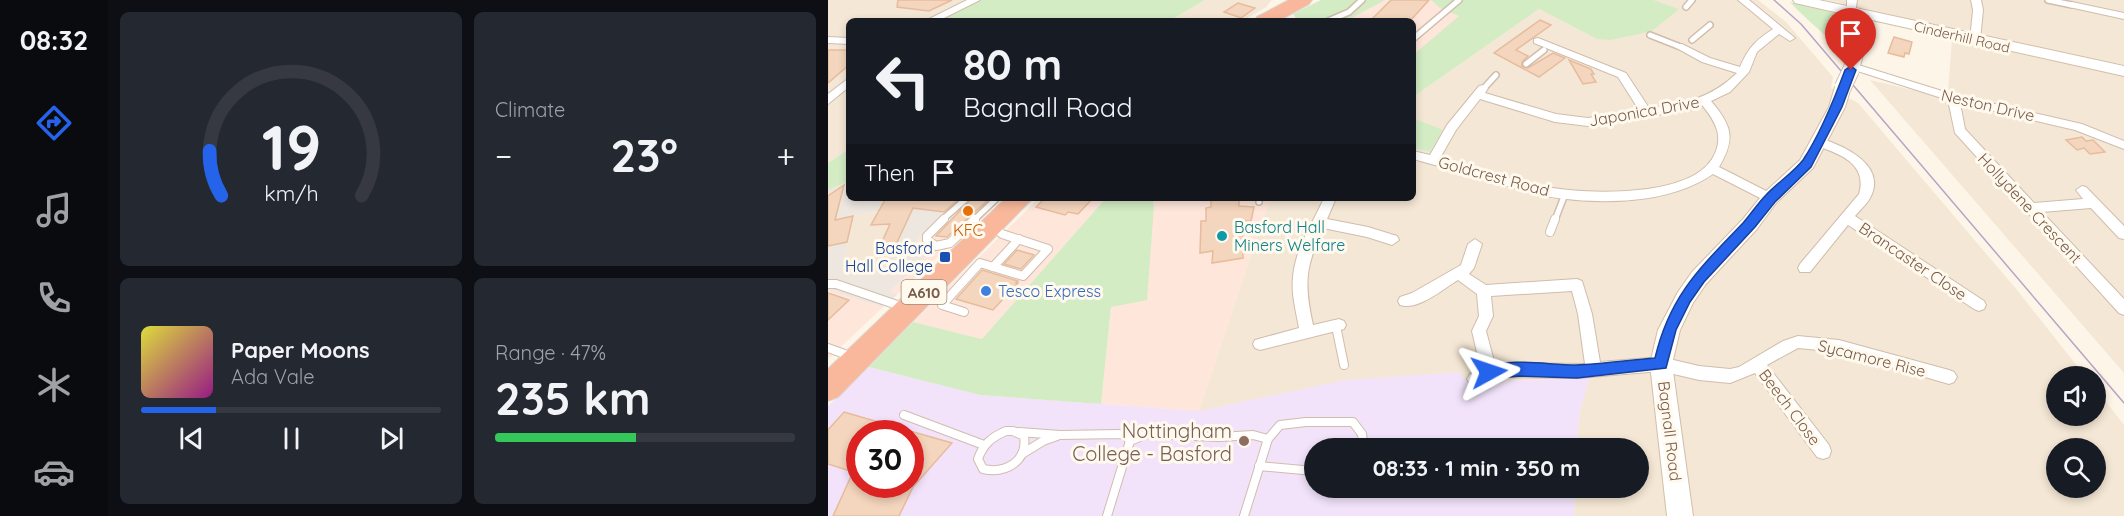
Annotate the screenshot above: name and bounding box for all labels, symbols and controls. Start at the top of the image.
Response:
pin [1825,8,1876,70]
icon: arrive [1834,17,1867,50]
street label: Cinderhill Road [1912,17,2012,57]
text: 08:32 [20,23,88,57]
text: 80 m [963,38,1062,91]
icon: left [864,42,942,120]
street label: Neston Drive [1939,85,2037,125]
text: Bagnall Road [963,90,1133,124]
street label: Japonica Drive [1587,91,1701,131]
text: Climate [495,97,565,122]
icon: directions [33,102,75,144]
text: 19 [261,108,321,186]
text: 23° [611,127,678,183]
text: − [495,135,512,176]
text: + [776,135,795,176]
street label: Hollydene Crescent [1974,149,2086,267]
street label: Goldcrest Road [1436,152,1552,200]
icon: arrive [927,156,960,189]
text: Then [864,159,915,187]
text: km/h [264,180,318,206]
icon: music [33,189,75,231]
marker: KFC [961,204,975,218]
place label: Basford Hall Miners Welfare [1234,217,1345,255]
street label: Brancaster Close [1855,218,1971,304]
place label: KFC [953,220,983,240]
marker: Basford Hall Miners Welfare [1215,229,1229,243]
place label: Basford Hall College [845,238,933,276]
marker: Basford Hall College [938,250,952,264]
icon: phone [33,277,75,319]
road number: A610 [902,280,946,304]
place label: Tesco Express [998,281,1101,301]
marker: Tesco Express [979,284,993,298]
street label: Sycamore Rise [1816,335,1928,381]
text: Paper Moons [231,336,370,364]
text: Range · 47% [495,340,606,365]
position arrow [1457,340,1521,404]
icon: climate [33,364,75,406]
text: Ada Vale [231,364,315,389]
street label: Beech Close [1755,365,1825,449]
map controls [2046,366,2106,498]
button: sound [2046,366,2106,426]
text: 235 km [495,370,650,426]
street label: Bagnall Road [1654,380,1686,482]
place label: Nottingham College - Basford [1072,418,1232,466]
speed limit sign: 30 [846,420,924,498]
icon: previous [175,422,208,455]
icon: pause [275,422,308,455]
icon: next [375,422,408,455]
marker: Nottingham College - Basford [1237,434,1251,448]
button: search [2046,438,2106,498]
icon: car [33,451,75,493]
text: 08:33 · 1 min · 350 m [1373,454,1580,482]

